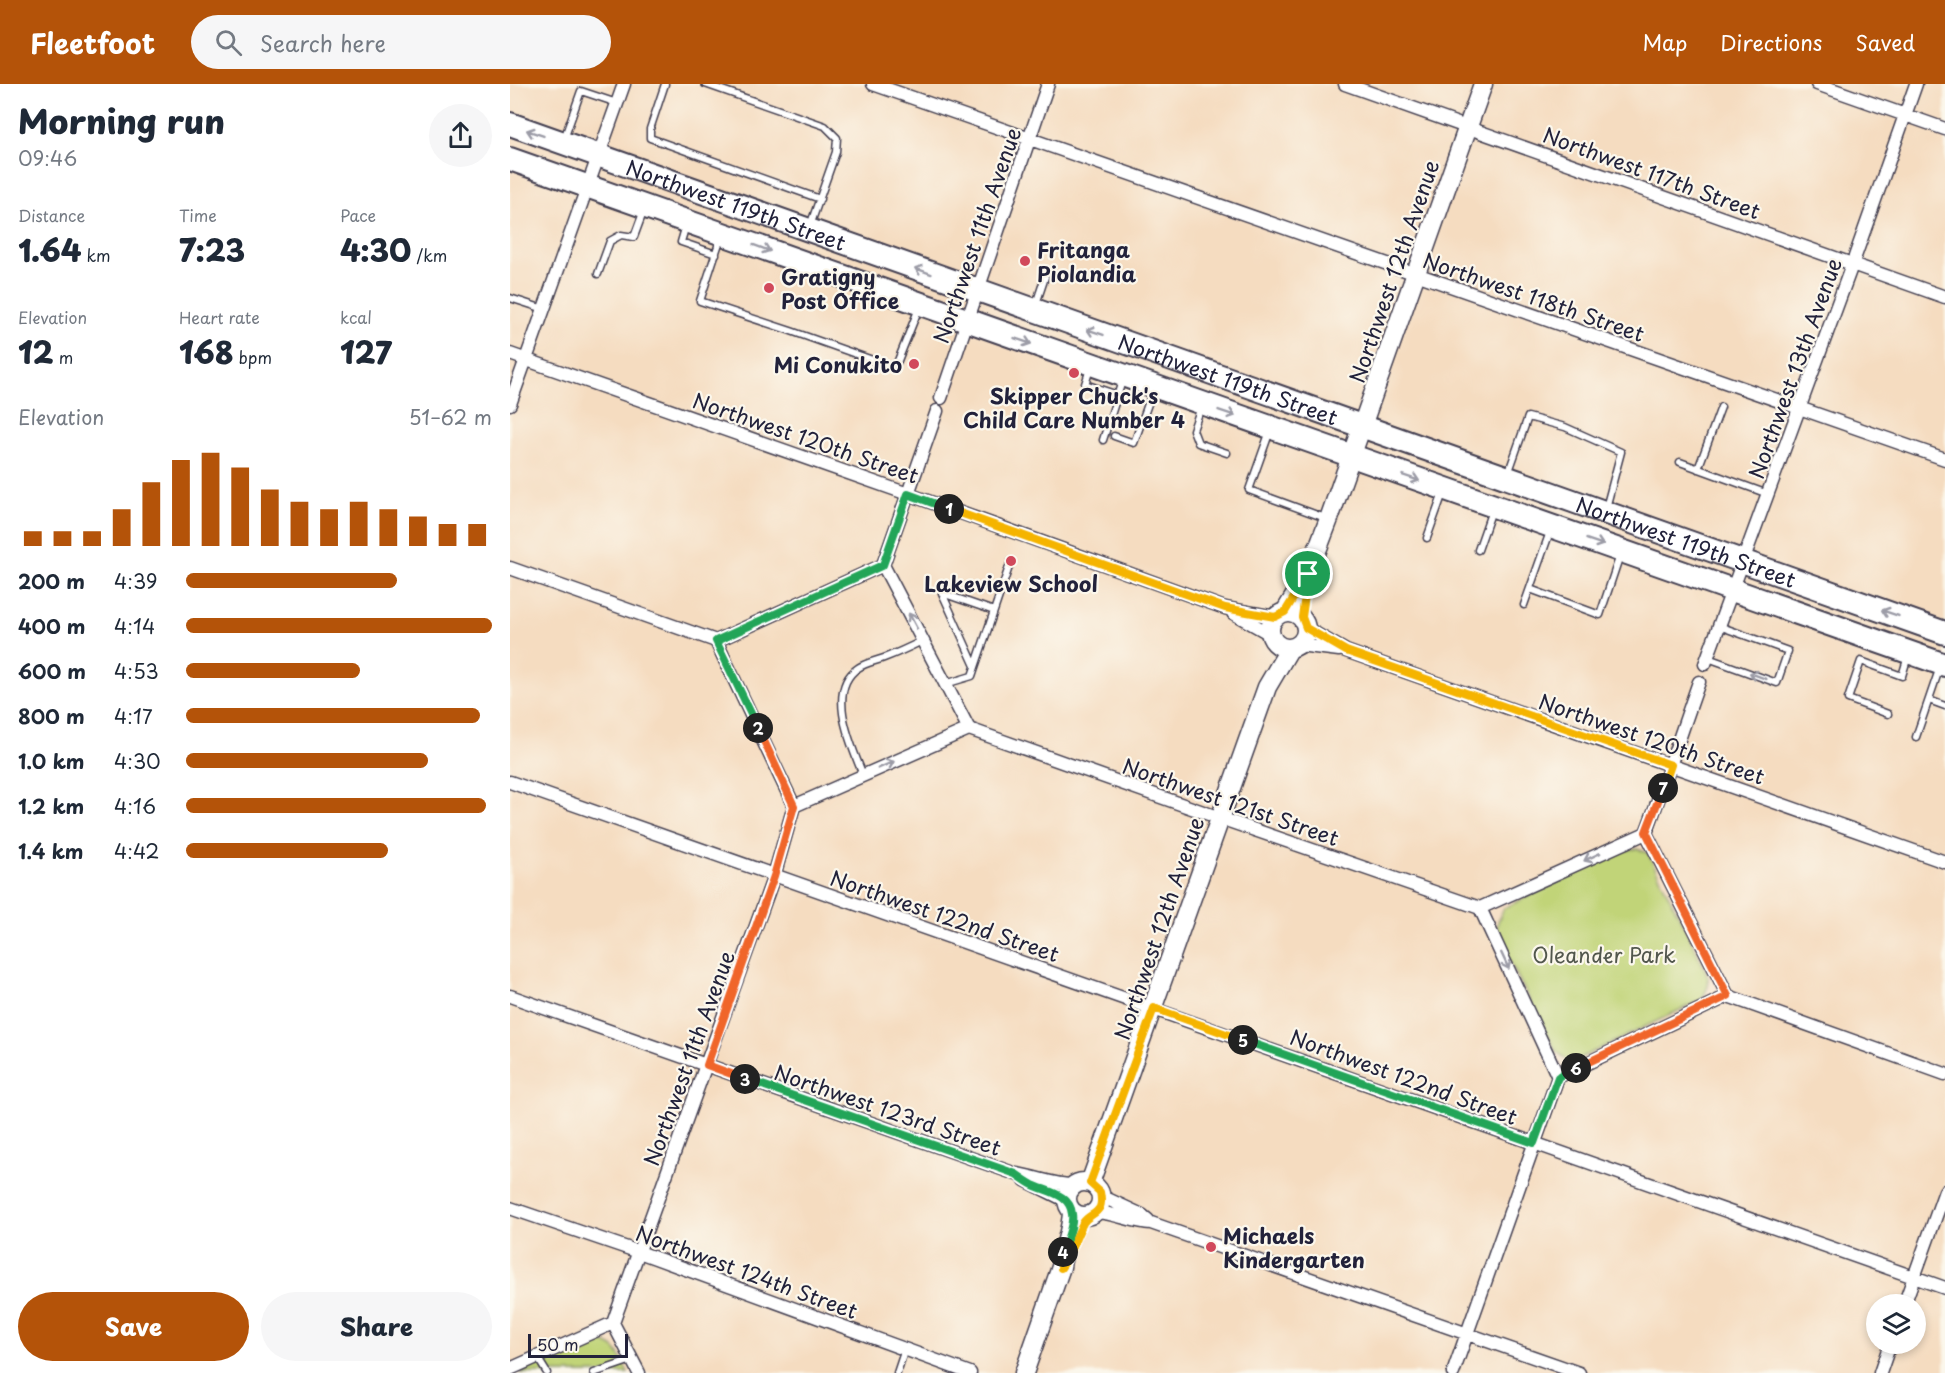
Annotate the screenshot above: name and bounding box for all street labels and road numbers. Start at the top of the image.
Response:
street label: Northwest 117th Street [1539,118,1765,226]
street label: Northwest 11th Avenue [924,123,1028,347]
street label: Northwest 119th Street [622,151,850,258]
street label: Northwest 12th Avenue [1340,155,1446,387]
street label: Northwest 118th Street [1419,243,1649,349]
street label: Northwest 13th Avenue [1739,253,1849,483]
street label: Northwest 119th Street [1114,325,1342,432]
street label: Northwest 120th Street [689,383,923,491]
street label: Northwest 119th Street [1572,488,1800,595]
street label: Northwest 120th Street [1535,684,1769,792]
street label: Northwest 121st Street [1119,749,1343,853]
street label: Northwest 12th Avenue [1105,812,1211,1044]
street label: Northwest 122nd Street [826,861,1064,969]
street label: Northwest 11th Avenue [634,946,742,1170]
street label: Northwest 122nd Street [1286,1020,1522,1132]
street label: Northwest 123rd Street [770,1055,1006,1163]
street label: Northwest 124th Street [632,1216,862,1326]

